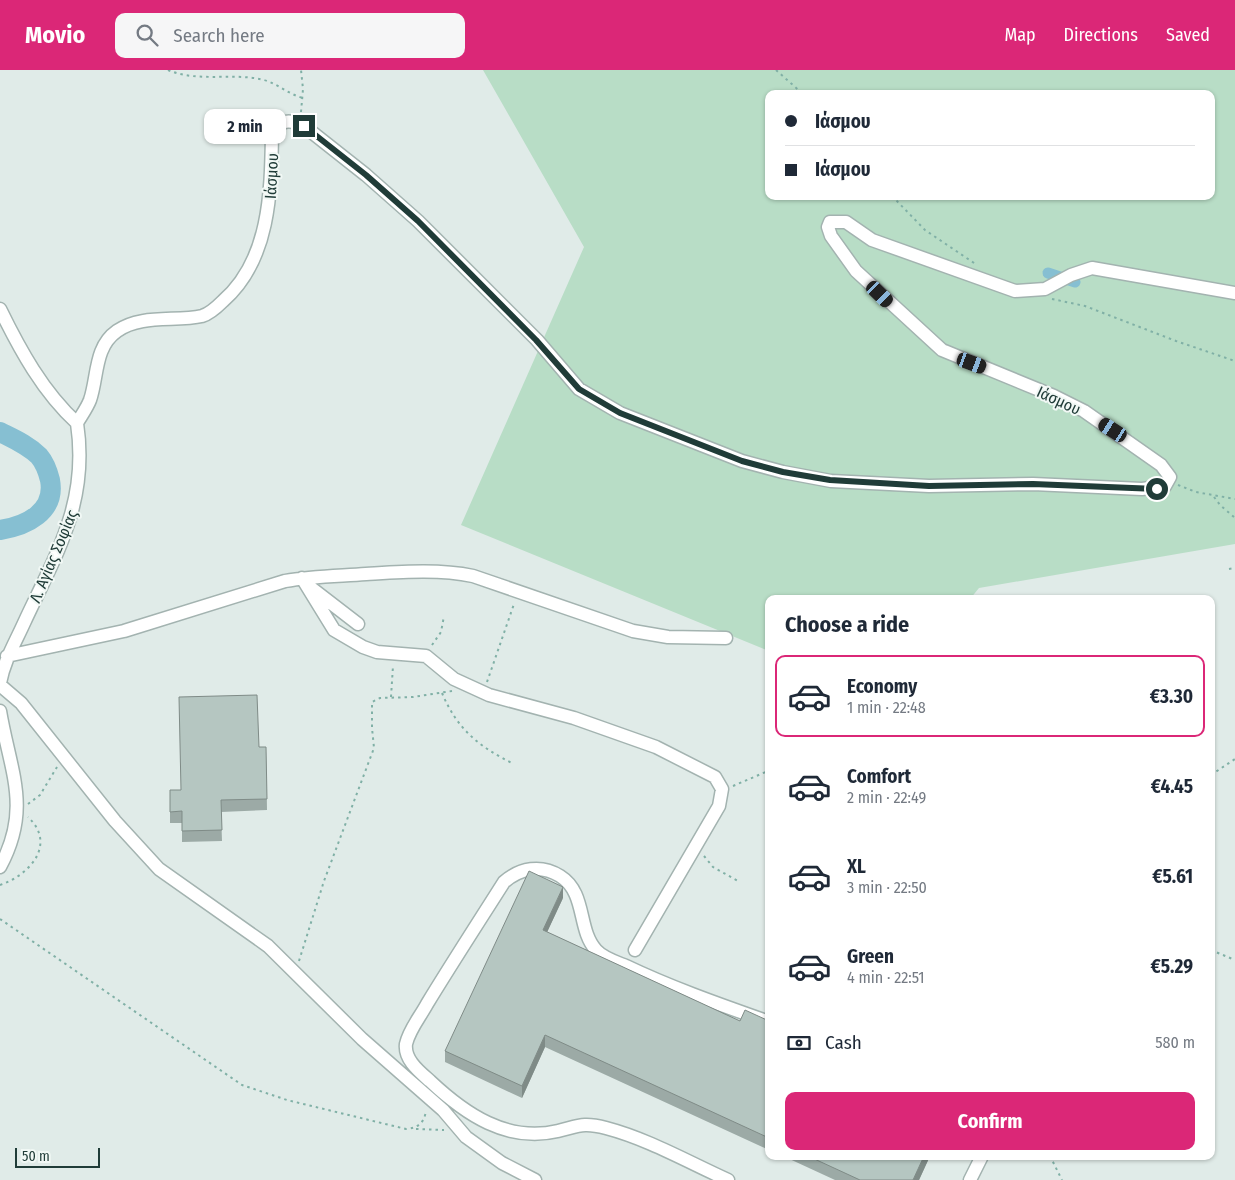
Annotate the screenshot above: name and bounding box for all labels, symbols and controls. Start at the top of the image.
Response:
search box [115,13,465,58]
text: Movio [25,21,85,49]
icon: search [133,21,161,49]
text: Search here [173,24,265,47]
text: Map [1004,24,1036,46]
text: Directions [1064,24,1138,46]
text: Saved [1166,24,1210,46]
callout: 2 min [204,108,286,144]
text: Ιάσμου [815,110,871,133]
route end [293,115,315,137]
text: 2 min [227,117,263,136]
street label: Ιάσμου [261,152,282,200]
text: Ιάσμου [815,158,871,181]
car [863,278,896,310]
car [955,351,988,375]
street label: Ιάσμου [1034,382,1084,419]
car [1096,416,1129,444]
route start [1146,478,1168,500]
street label: Λ. Αγίας Σοφίας [25,507,82,606]
text: Choose a ride [785,611,909,638]
icon: car [787,674,832,719]
text: Economy [847,675,917,698]
text: €3.30 [1150,685,1193,708]
text: 1 min · 22:48 [847,698,926,717]
icon: car [787,764,832,809]
text: Comfort [847,765,911,788]
text: €4.45 [1151,775,1193,798]
text: 2 min · 22:49 [847,788,926,807]
icon: car [787,854,832,899]
text: XL [847,855,866,878]
text: €5.61 [1152,865,1193,888]
text: 3 min · 22:50 [847,878,927,897]
icon: car [787,944,832,989]
text: Green [847,945,894,968]
text: €5.29 [1151,955,1193,978]
text: 4 min · 22:51 [847,968,925,987]
icon: cash [785,1029,813,1057]
text: Cash [825,1031,862,1054]
text: 580 m [1155,1033,1195,1052]
button: Confirm [785,1092,1195,1150]
scale bar [15,1145,100,1168]
text: 50 m [22,1148,50,1165]

